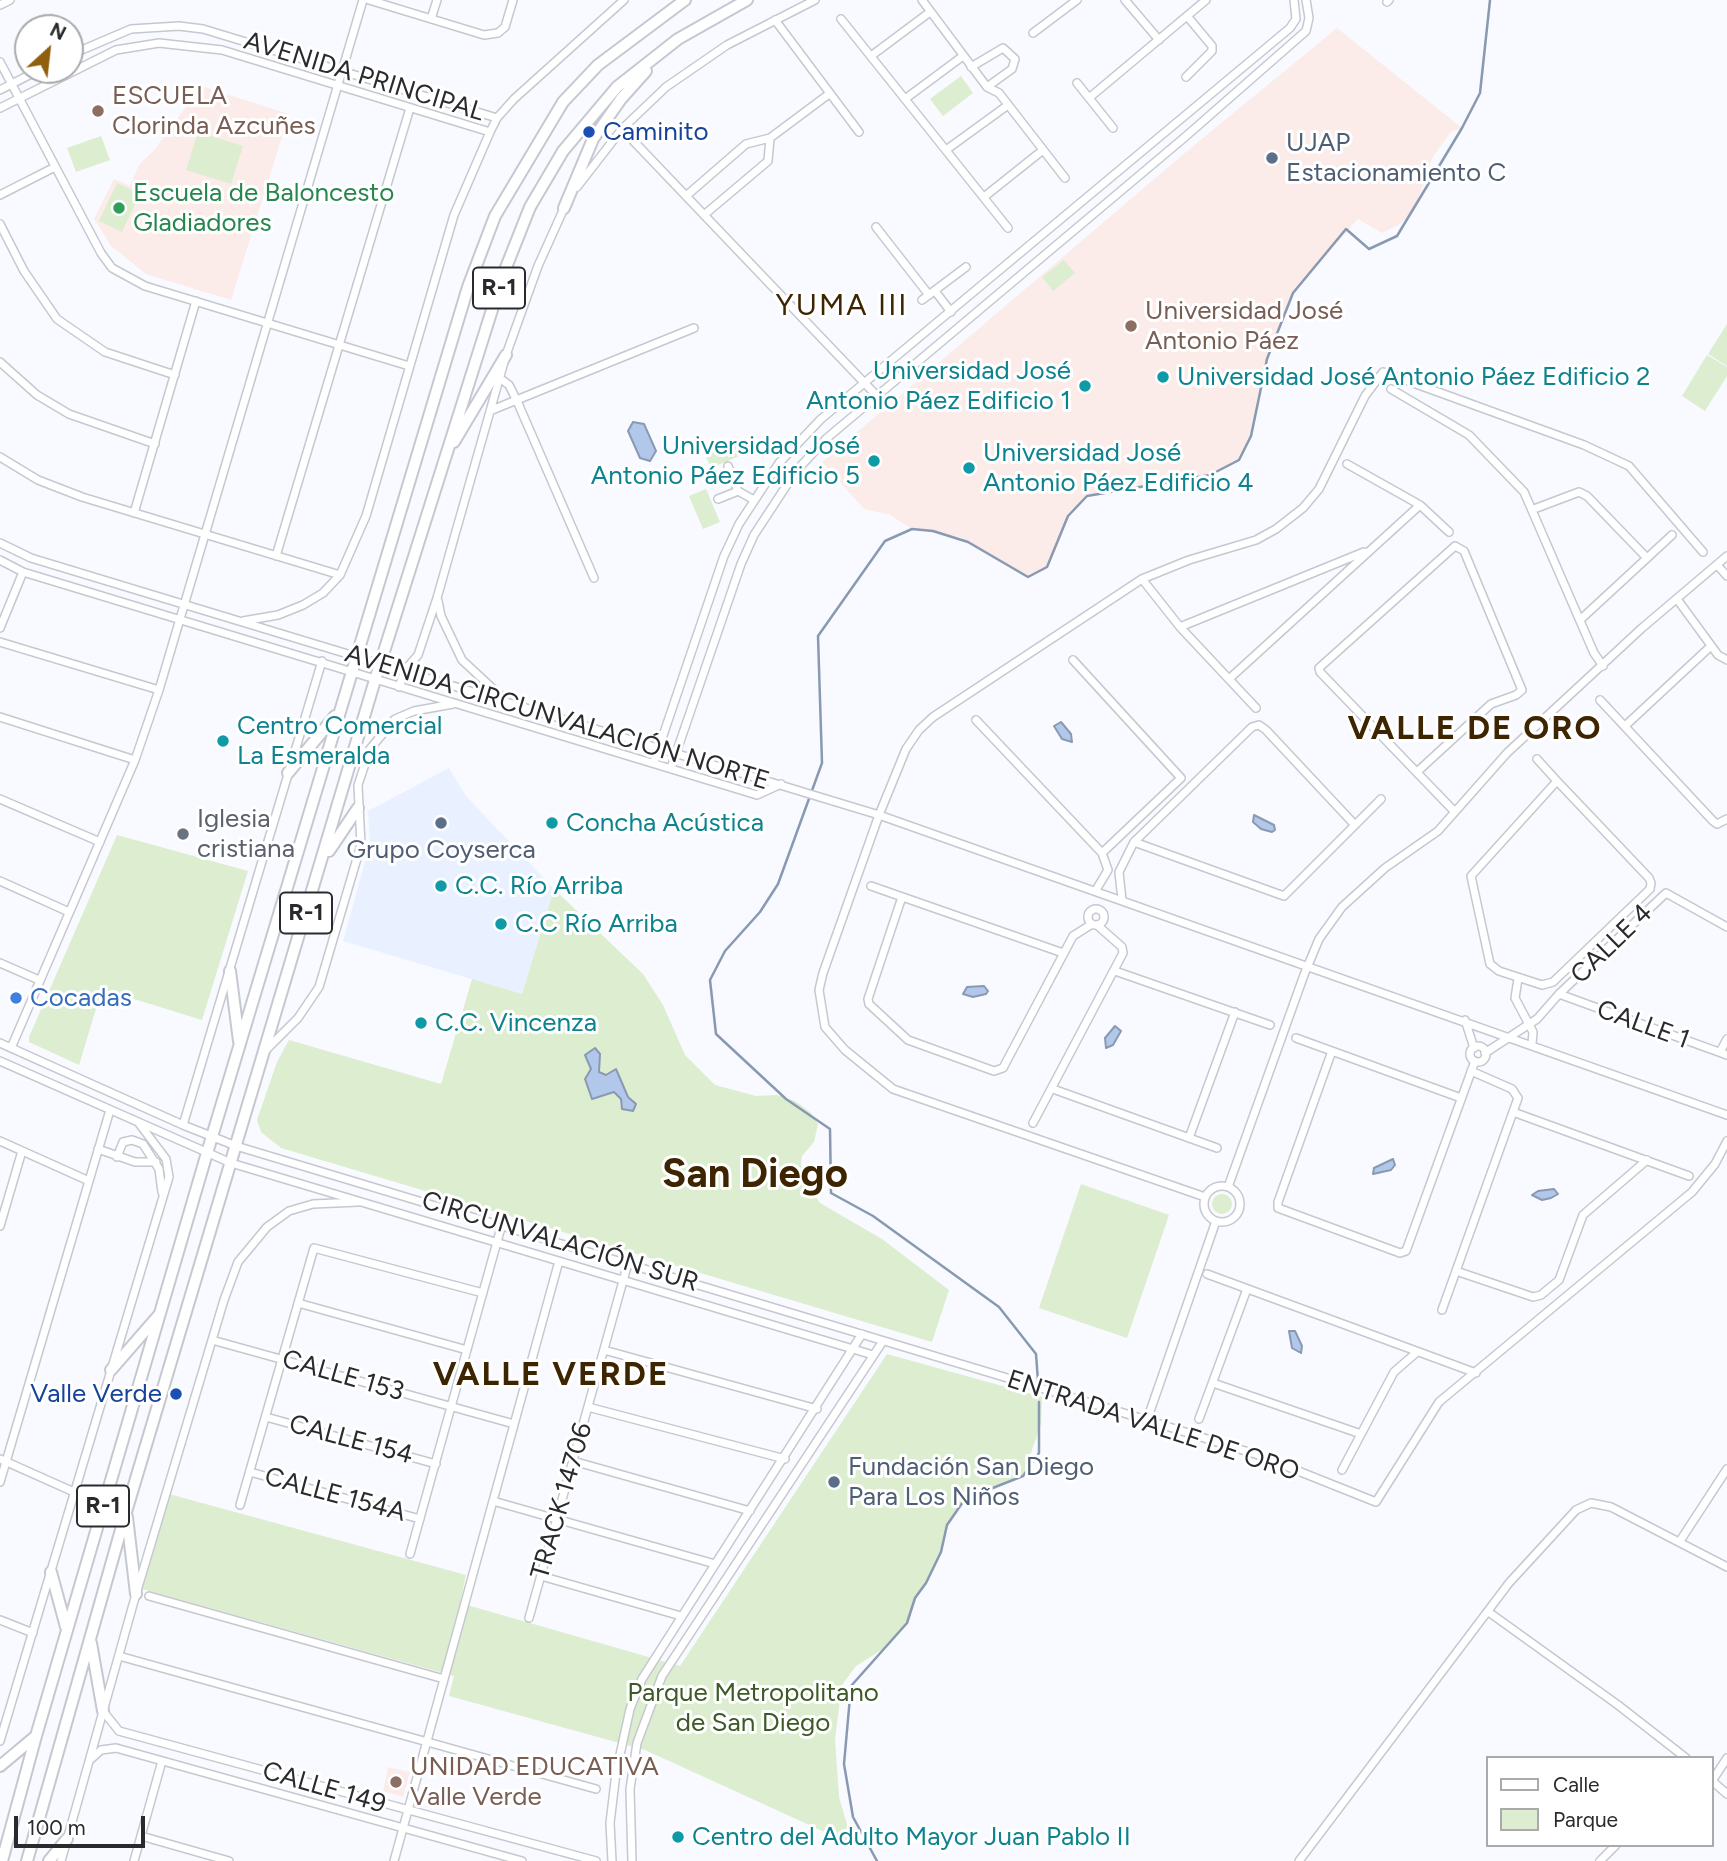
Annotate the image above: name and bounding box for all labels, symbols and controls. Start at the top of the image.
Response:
north arrow [14,14,84,84]
text: N [46,18,70,45]
street label: AVENIDA PRINCIPAL [240,26,488,128]
place label: ESCUELA Clorinda Azcuñes [112,80,316,142]
marker: ESCUELA Clorinda Azcuñes [90,103,106,119]
place label: Caminito [603,116,709,148]
marker: Caminito [581,124,597,140]
place label: UJAP Estacionamiento C [1286,127,1506,188]
marker: UJAP Estacionamiento C [1264,150,1280,166]
place label: Escuela de Baloncesto Gladiadores [133,177,394,238]
marker: Escuela de Baloncesto Gladiadores [111,200,127,216]
road number: R-1 [473,268,525,309]
district label: YUMA III [777,288,907,324]
place label: Universidad José Antonio Páez [1145,295,1343,356]
marker: Universidad José Antonio Páez [1123,318,1139,334]
place label: Universidad José Antonio Páez Edificio 1 [806,355,1071,416]
place label: Universidad José Antonio Páez Edificio 2 [1177,361,1650,393]
marker: Universidad José Antonio Páez Edificio 2 [1155,369,1171,385]
marker: Universidad José Antonio Páez Edificio 1 [1077,378,1093,394]
place label: Universidad José Antonio Páez Edificio 5 [591,430,860,492]
place label: Universidad José Antonio Páez Edificio 4 [983,437,1253,498]
marker: Universidad José Antonio Páez Edificio 5 [866,453,882,469]
marker: Universidad José Antonio Páez Edificio 4 [961,460,977,476]
street label: AVENIDA CIRCUNVALACIÓN NORTE [341,638,773,798]
district label: VALLE DE ORO [1349,709,1601,749]
place label: Centro Comercial La Esmeralda [237,710,443,772]
marker: Centro Comercial La Esmeralda [215,733,231,749]
place label: Iglesia cristiana [197,803,295,864]
place label: Concha Acústica [566,807,764,839]
marker: Grupo Coyserca [433,815,449,831]
marker: Concha Acústica [544,815,560,831]
marker: Iglesia cristiana [175,826,191,842]
place label: Grupo Coyserca [346,834,536,866]
place label: C.C. Río Arriba [455,870,623,902]
marker: C.C. Río Arriba [433,878,449,894]
road number: R-1 [280,892,332,933]
street label: CALLE 4 [1565,898,1659,990]
place label: C.C Río Arriba [515,908,678,940]
marker: C.C Río Arriba [493,916,509,932]
place label: Cocadas [30,982,132,1014]
marker: Cocadas [8,990,24,1006]
street label: CALLE 1 [1593,994,1693,1056]
place label: C.C. Vincenza [435,1007,597,1039]
marker: C.C. Vincenza [413,1015,429,1031]
district label: San Diego [662,1151,848,1199]
street label: CIRCUNVALACIÓN SUR [418,1185,702,1299]
street label: CALLE 153 [279,1344,407,1408]
district label: VALLE VERDE [434,1355,668,1395]
street label: ENTRADA VALLE DE ORO [1003,1364,1303,1488]
place label: Valle Verde [30,1378,162,1410]
marker: Valle Verde [168,1386,184,1402]
street label: CALLE 154 [286,1408,416,1472]
street label: TRACK 14706 [525,1419,599,1583]
place label: Fundación San Diego Para Los Niños [848,1451,1094,1512]
street label: CALLE 154A [261,1461,409,1529]
marker: Fundación San Diego Para Los Niños [826,1474,842,1490]
road number: R-1 [77,1486,129,1526]
park label: Parque Metropolitano de San Diego [627,1677,879,1738]
place label: UNIDAD EDUCATIVA Valle Verde [410,1751,659,1812]
street label: CALLE 149 [259,1756,389,1820]
legend [1486,1756,1713,1847]
text: Calle [1553,1772,1600,1797]
marker: UNIDAD EDUCATIVA Valle Verde [388,1774,404,1790]
scale bar [18,1801,149,1845]
text: Parque [1553,1807,1618,1832]
text: 100 m [27,1815,86,1840]
place label: Centro del Adulto Mayor Juan Pablo II [692,1821,1131,1853]
marker: Centro del Adulto Mayor Juan Pablo II [670,1829,686,1845]

